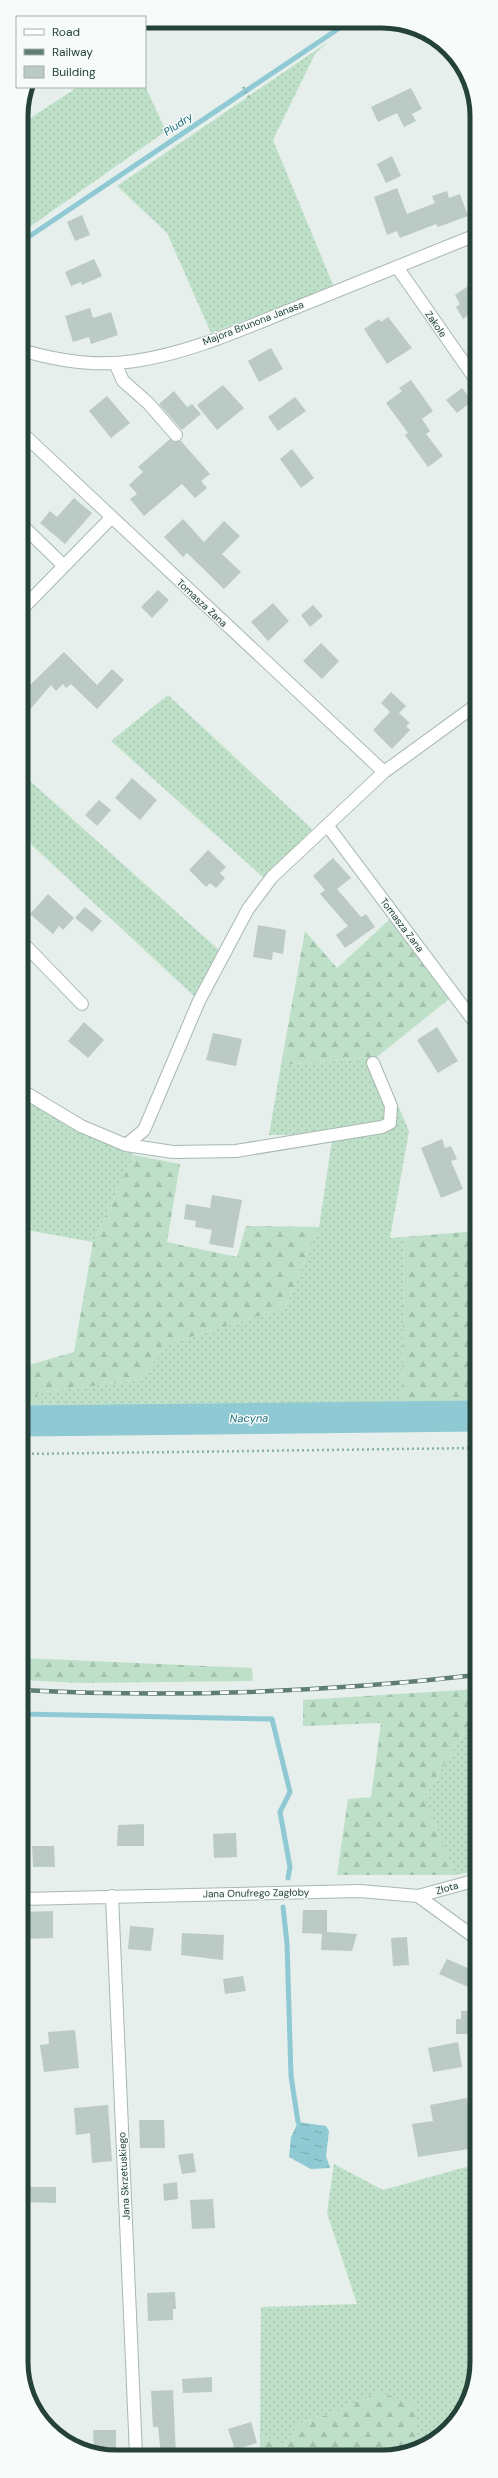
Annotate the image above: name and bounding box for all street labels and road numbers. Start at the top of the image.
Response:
street label: Majora Brunona Janasa [201,298,305,348]
street label: Zakole [422,308,450,340]
street label: Tomasza Zana [174,576,230,630]
street label: Tomasza Zana [377,895,427,955]
street label: Złota [434,1879,460,1897]
street label: Jana Onufrego Zagłoby [203,1886,310,1900]
street label: Jana Skrzetuskiego [115,2132,133,2220]

